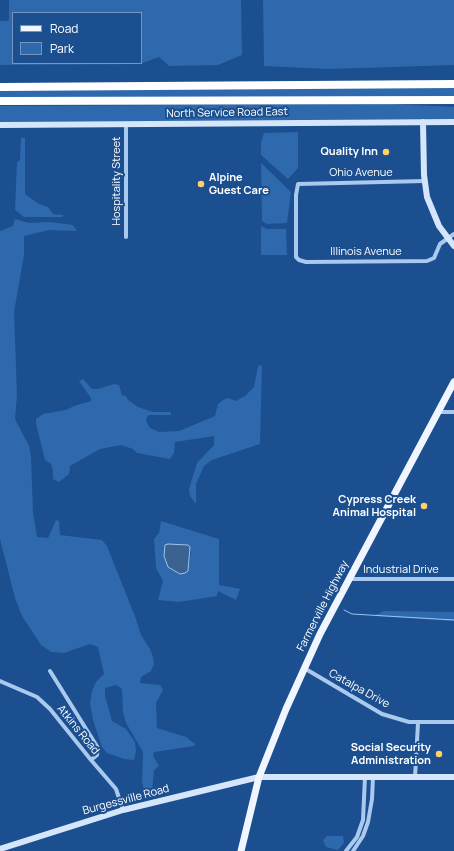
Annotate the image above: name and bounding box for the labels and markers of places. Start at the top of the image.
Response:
place label: Quality Inn [321,145,378,159]
marker: Quality Inn [381,147,391,157]
place label: Alpine Guest Care [209,171,269,197]
marker: Alpine Guest Care [196,179,206,189]
place label: Cypress Creek Animal Hospital [333,493,416,519]
marker: Cypress Creek Animal Hospital [419,501,429,511]
place label: Social Security Administration [351,741,431,767]
marker: Social Security Administration [434,749,444,759]

